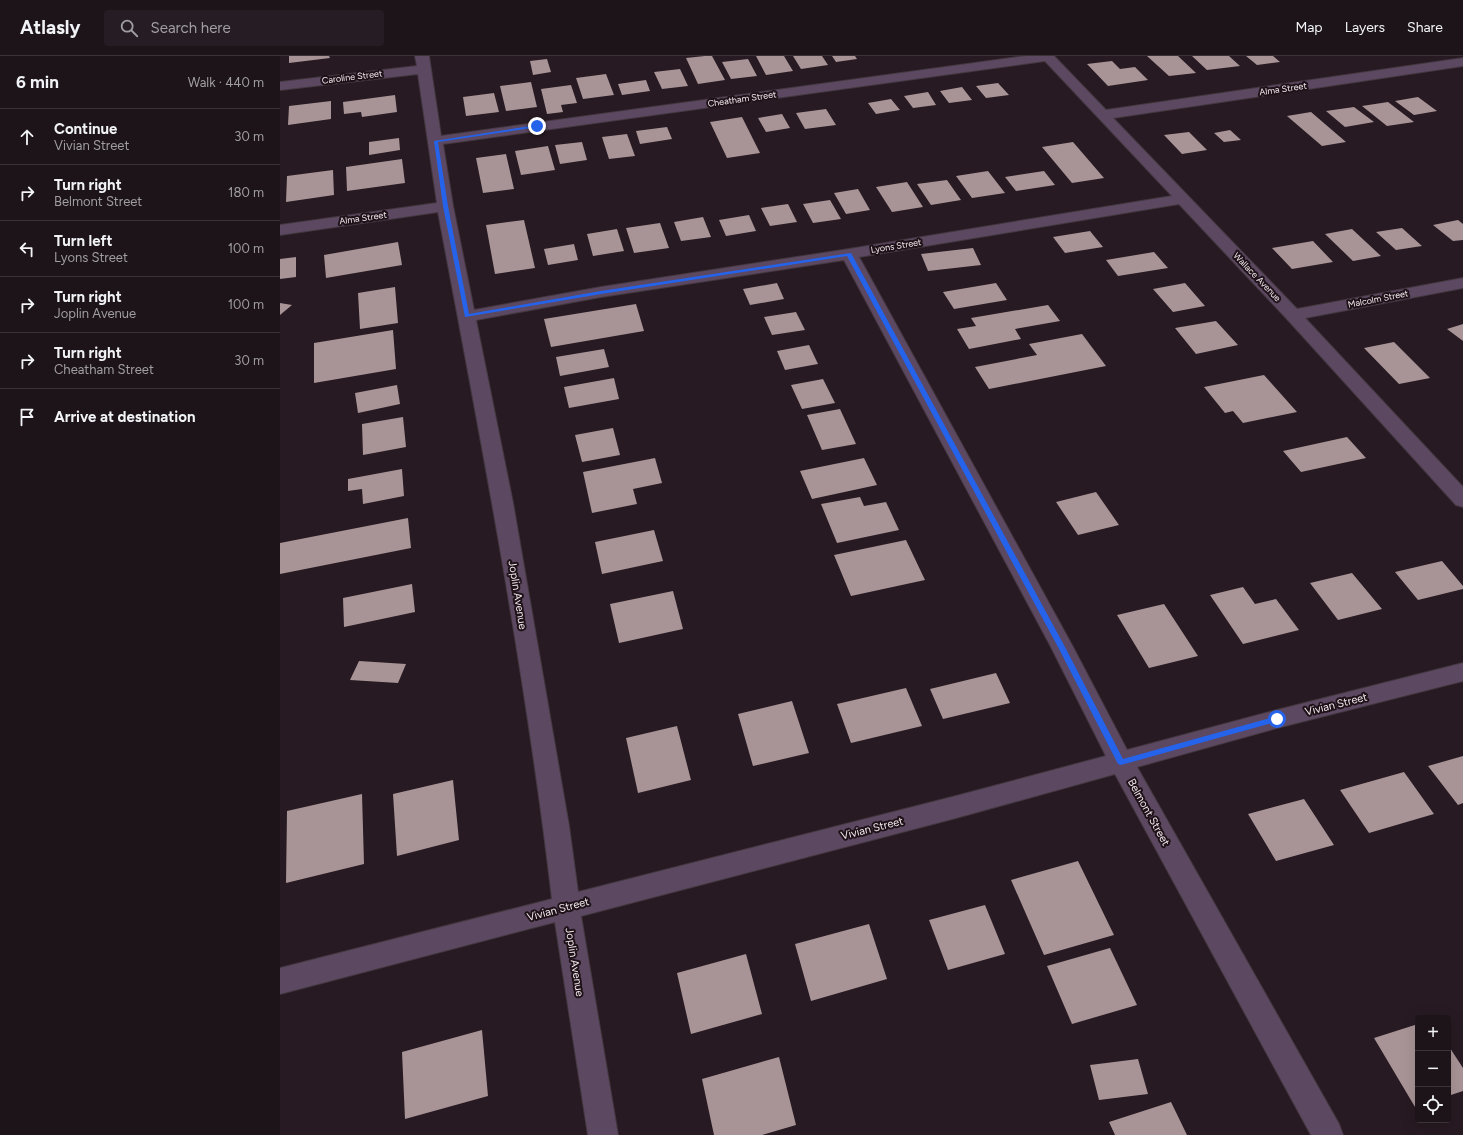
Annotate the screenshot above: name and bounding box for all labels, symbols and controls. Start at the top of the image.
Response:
search box [104,10,384,46]
text: Atlasly [20,16,80,39]
icon: search [118,17,140,39]
text: Search here [150,19,231,37]
text: Map [1295,19,1323,36]
text: Layers [1345,19,1385,36]
text: Share [1407,19,1443,36]
street label: Caroline Street [321,67,383,86]
text: 6 min [16,72,59,92]
text: Walk · 440 m [188,75,264,90]
street label: Alma Street [1259,80,1308,97]
street label: Cheatham Street [707,88,778,109]
route end [528,117,546,135]
text: Continue [54,120,117,138]
icon: ahead [16,126,38,148]
text: 30 m [234,129,264,144]
text: Vivian Street [54,138,129,153]
text: Turn right [54,176,122,194]
icon: right [16,182,38,204]
text: 180 m [228,185,264,200]
text: Belmont Street [54,194,142,209]
street label: Alma Street [339,209,388,226]
text: Turn left [54,232,112,250]
street label: Lyons Street [870,236,923,255]
icon: left [16,238,38,260]
text: 100 m [228,241,264,256]
text: Lyons Street [54,250,128,265]
street label: Wallace Avenue [1231,250,1284,304]
street label: Malcolm Street [1347,287,1410,310]
text: Turn right [54,288,122,306]
icon: right [16,294,38,316]
text: 100 m [228,297,264,312]
text: Joplin Avenue [54,306,136,321]
text: Turn right [54,344,122,362]
icon: right [16,350,38,372]
text: 30 m [234,353,264,368]
text: Cheatham Street [54,362,154,377]
icon: arrive [16,406,38,428]
text: Arrive at destination [54,408,195,426]
street label: Joplin Avenue [506,560,529,630]
street label: Vivian Street [1304,690,1369,718]
route start [1268,710,1286,728]
street label: Belmont Street [1125,776,1172,848]
street label: Vivian Street [840,814,905,842]
street label: Vivian Street [526,895,591,924]
street label: Joplin Avenue [563,927,586,997]
map controls [1415,1015,1451,1123]
button: + [1415,1015,1451,1051]
button: − [1415,1051,1451,1087]
button: locate [1415,1087,1451,1123]

